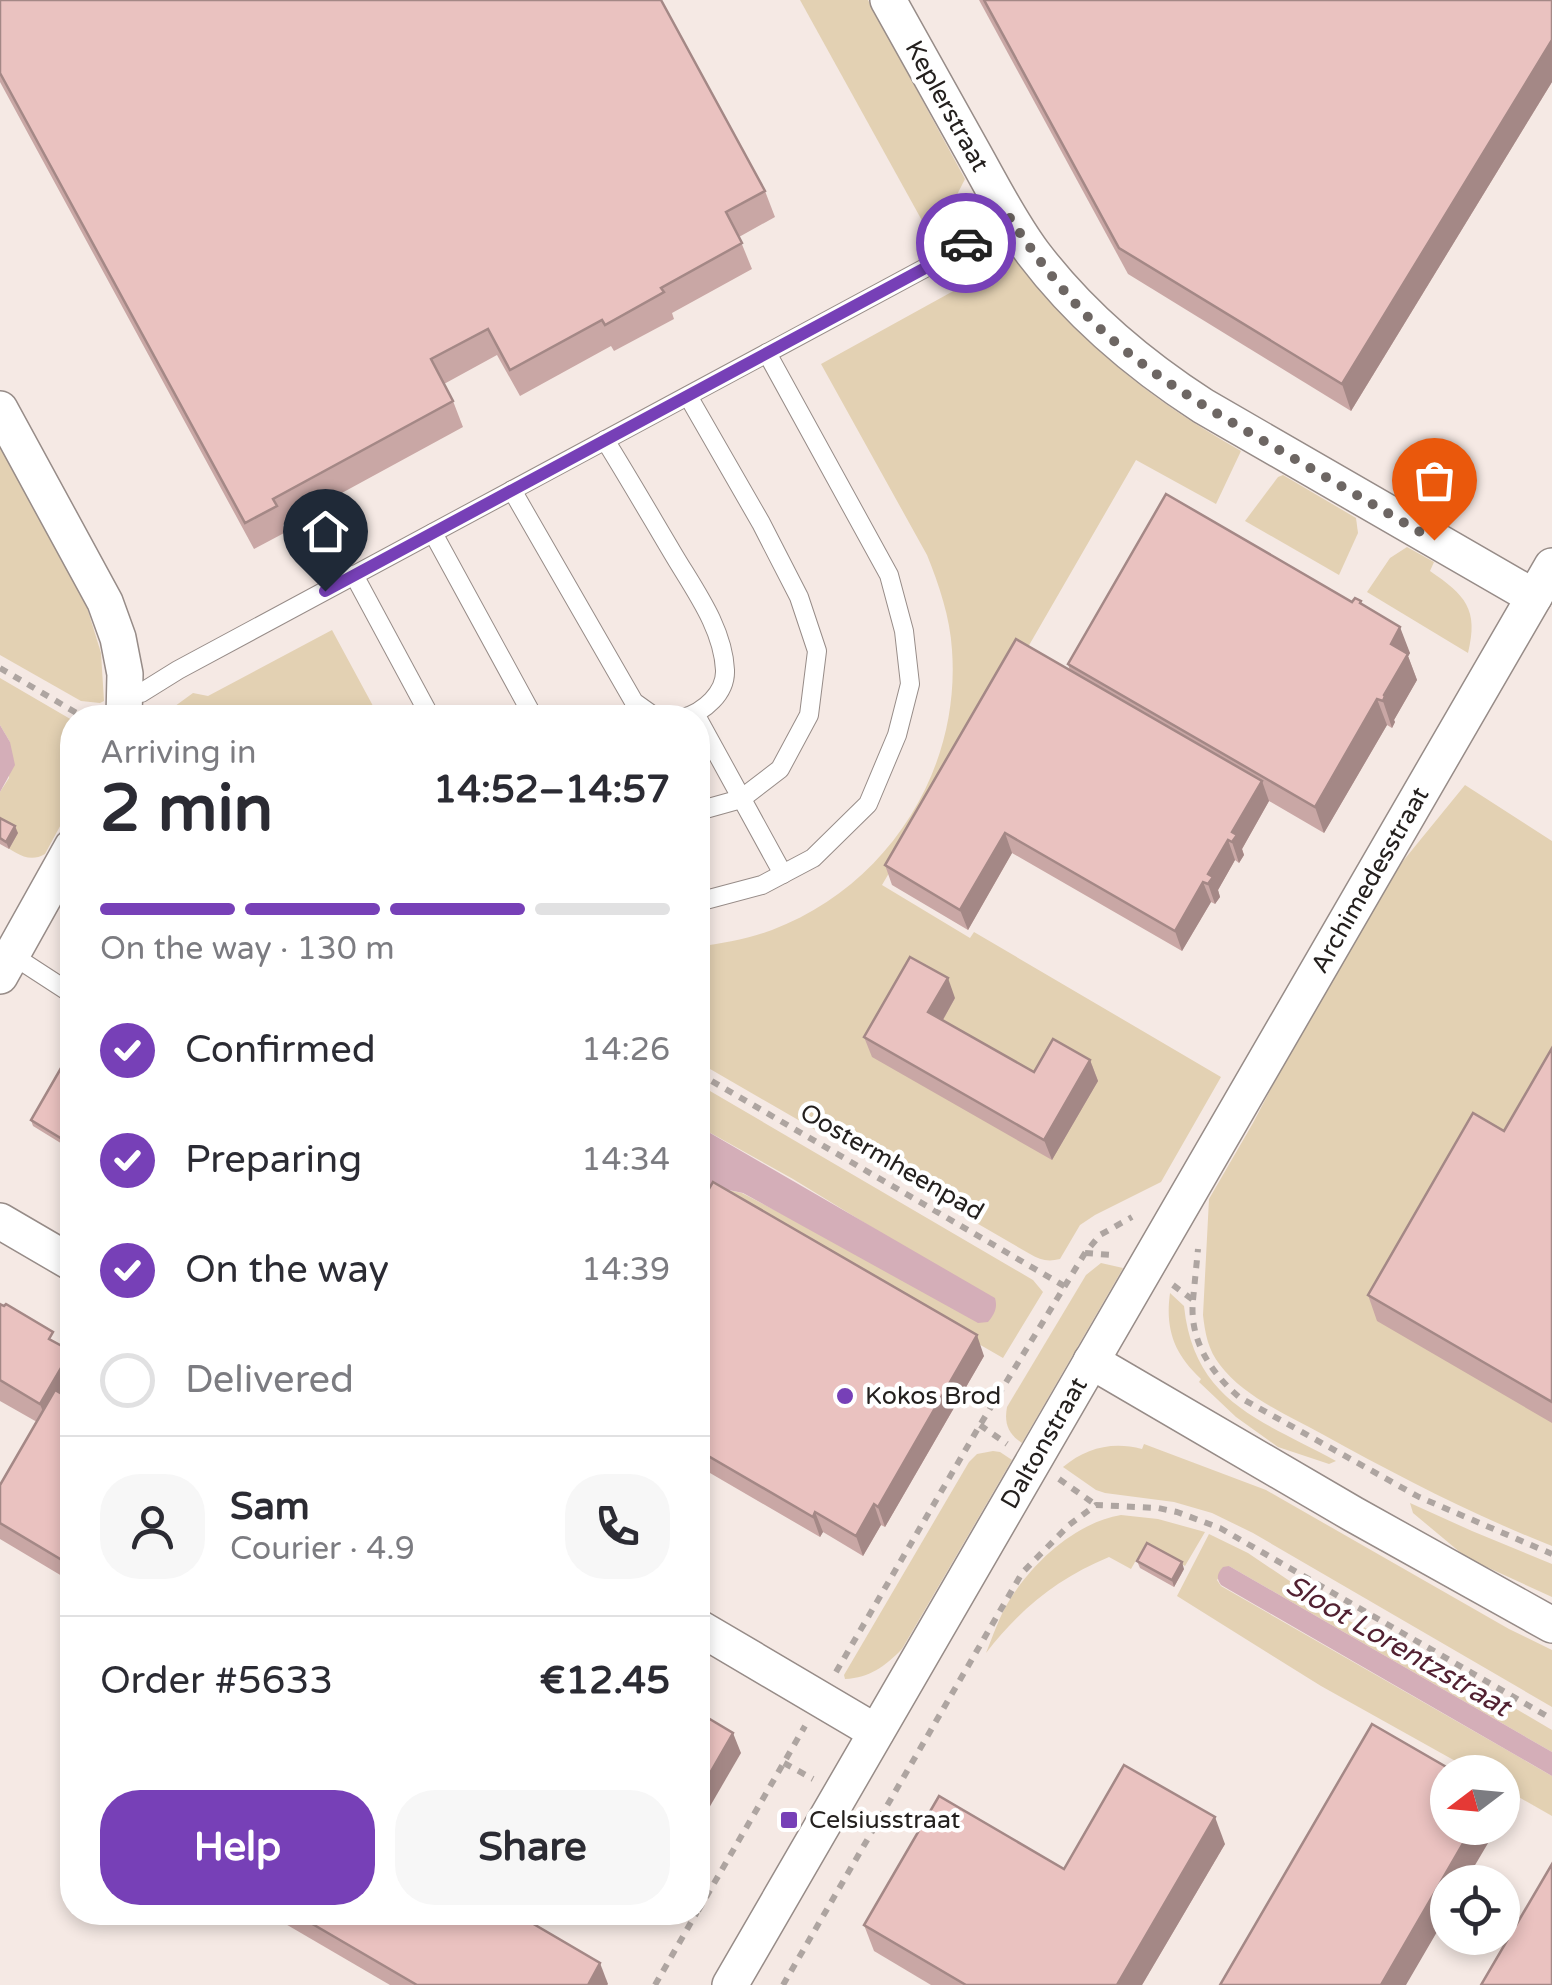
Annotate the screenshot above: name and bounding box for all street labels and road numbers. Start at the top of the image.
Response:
street label: Keplerstraat [899,35,995,177]
street label: Archimedesstraat [1305,781,1436,978]
street label: Oostermheenpad [795,1097,989,1227]
street label: Daltonstraat [994,1371,1094,1514]

